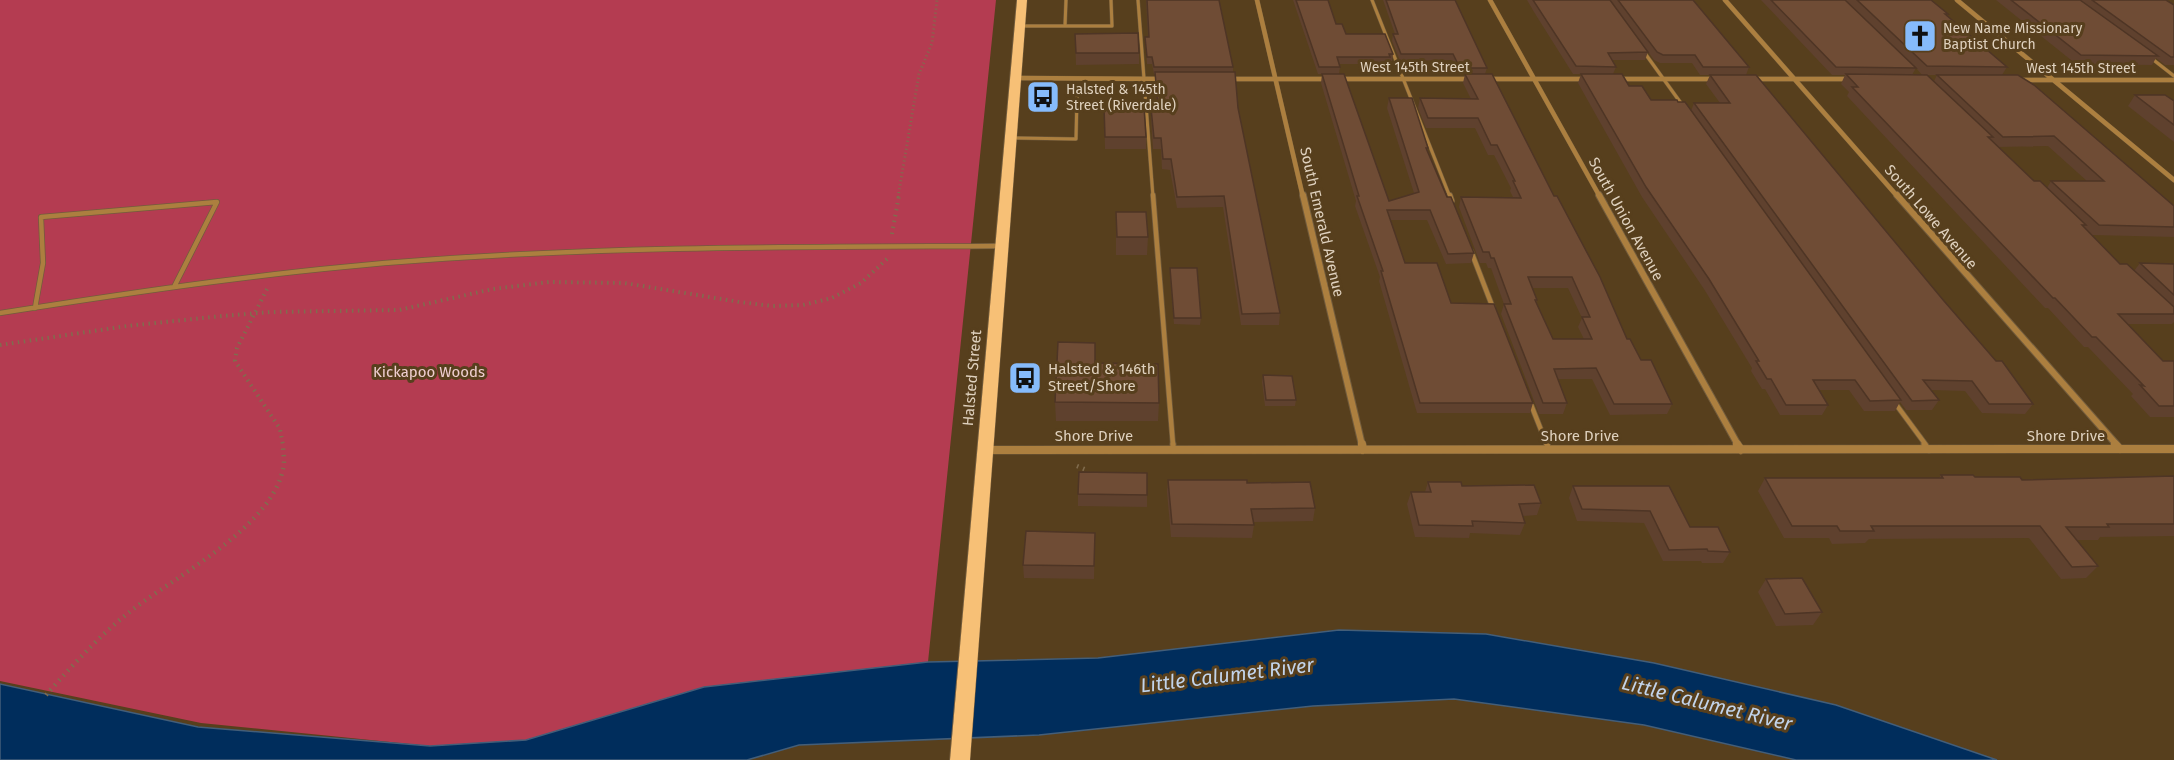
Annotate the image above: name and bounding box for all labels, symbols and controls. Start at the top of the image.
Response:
church icon: New Name Missionary Baptist Church [1902,18,1938,54]
place label: New Name Missionary Baptist Church [1943,20,2083,53]
street label: West 145th Street [1360,59,1471,76]
street label: West 145th Street [2026,60,2137,77]
bus stop icon: Halsted & 145th Street (Riverdale) [1025,79,1061,115]
place label: Halsted & 145th Street (Riverdale) [1066,81,1176,114]
street label: South Emerald Avenue [1296,145,1348,299]
street label: South Union Avenue [1585,154,1667,284]
street label: South Lowe Avenue [1881,161,1981,273]
street label: Halsted Street [959,329,985,427]
bus stop icon: Halsted & 146th Street/Shore [1007,360,1043,396]
place label: Halsted & 146th Street/Shore [1048,360,1156,395]
park label: Kickapoo Woods [373,363,485,381]
street label: Shore Drive [1055,427,1133,445]
street label: Shore Drive [1541,427,1619,445]
street label: Shore Drive [2027,427,2105,445]
water label: Little Calumet River [1139,652,1317,698]
water label: Little Calumet River [1619,670,1796,736]

